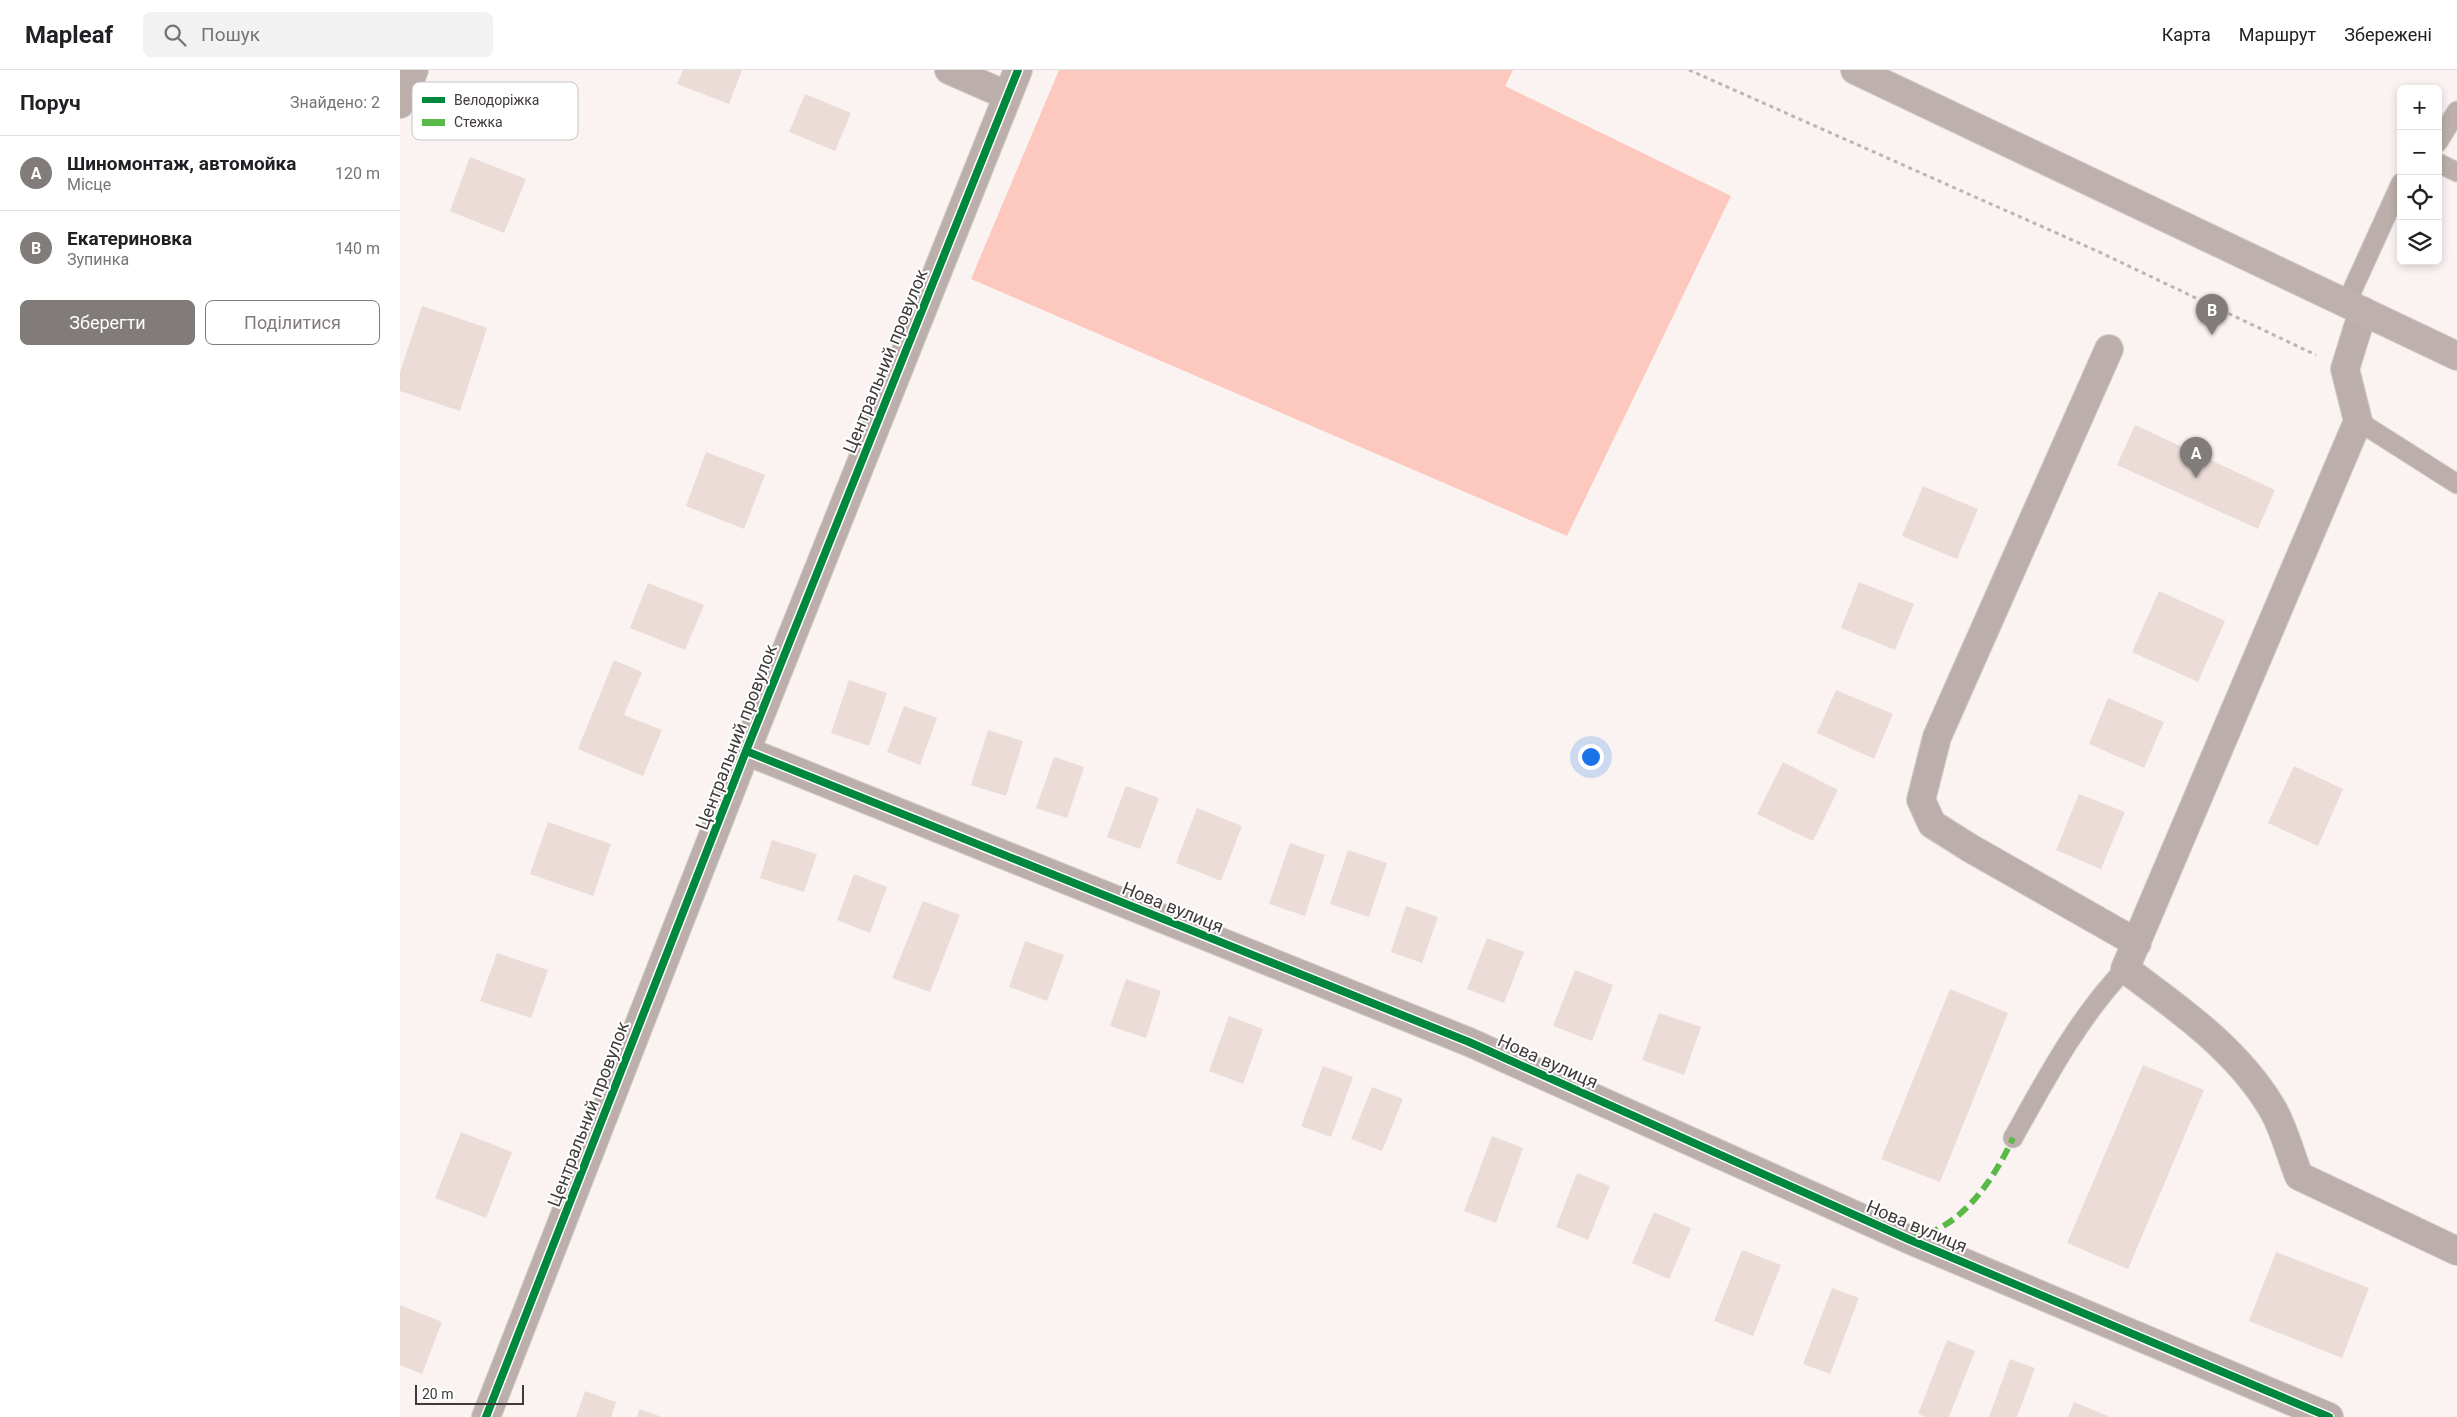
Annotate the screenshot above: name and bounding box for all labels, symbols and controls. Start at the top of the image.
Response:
search box [143,12,493,57]
text: Mapleaf [25,21,113,49]
icon: search [161,21,189,49]
text: Пошук [201,23,260,46]
text: Карта [2162,24,2211,45]
text: Маршрут [2239,24,2316,45]
text: Збережені [2344,24,2432,45]
legend [412,82,578,140]
map controls [2397,85,2442,265]
button: + [2397,85,2442,130]
text: Поруч [20,91,81,115]
text: Велодоріжка [454,92,539,108]
text: Знайдено: 2 [290,93,380,112]
text: Стежка [454,114,503,130]
button: − [2397,130,2442,175]
text: Шиномонтаж, автомойка [67,152,296,175]
text: A [31,164,41,183]
text: 120 m [335,164,380,183]
text: Місце [67,175,111,194]
button: locate [2397,175,2442,220]
button: layers [2397,220,2442,265]
text: Екатериновка [67,227,192,250]
text: B [31,239,41,258]
text: 140 m [335,239,380,258]
text: Зупинка [67,250,129,269]
street label: Центральний провулок [838,266,932,456]
pin: B [2196,294,2228,335]
button: Зберегти [20,300,195,345]
button: Поділитися [205,300,380,345]
pin: A [2180,437,2212,478]
street label: Центральний провулок [691,641,781,833]
your location [1578,744,1604,770]
street label: Нова вулиця [1119,877,1227,937]
street label: Центральний провулок [543,1018,633,1210]
street label: Нова вулиця [1495,1030,1601,1092]
street label: Нова вулиця [1863,1195,1971,1257]
scale bar [415,1382,524,1405]
text: 20 m [422,1386,454,1402]

